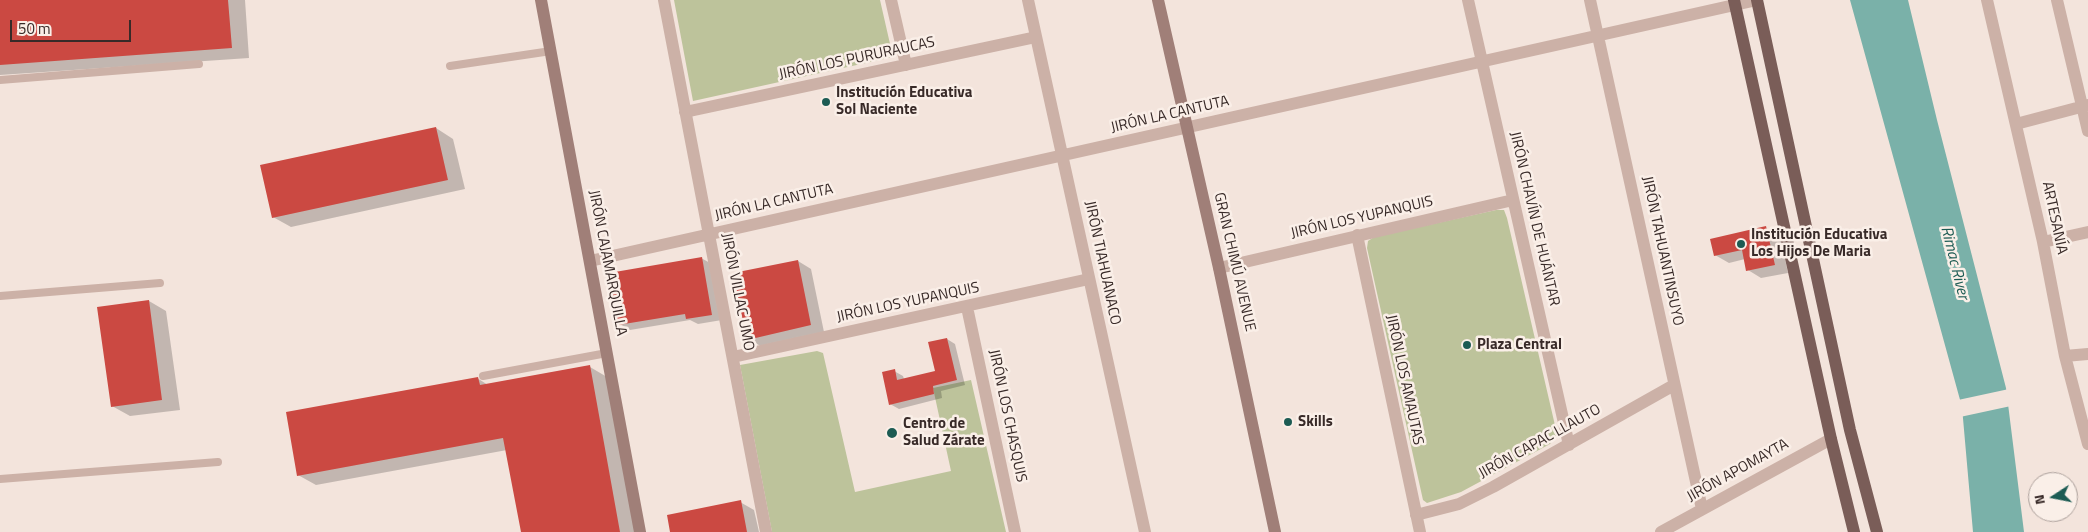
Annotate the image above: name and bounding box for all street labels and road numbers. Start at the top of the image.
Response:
street label: JIRÓN LOS PURURAUCAS [777,34,937,84]
street label: JIRÓN LA CANTUTA [1109,93,1231,137]
street label: JIRÓN CHAVÍN DE HUÁNTAR [1505,130,1563,308]
street label: JIRÓN TAHUANTINSUYO [1637,175,1687,327]
street label: ARTESANÍA [2038,180,2070,256]
street label: JIRÓN LA CANTUTA [713,181,835,225]
street label: JIRÓN CAJAMARQUILLA [584,189,630,337]
street label: GRAN CHIMÚ AVENUE [1209,191,1259,333]
street label: JIRÓN LOS YUPANQUIS [1289,193,1435,243]
street label: JIRÓN TIAHUANACO [1080,199,1124,327]
street label: JIRÓN VILLAC UMO [717,231,757,353]
street label: JIRÓN LOS YUPANQUIS [835,279,981,327]
street label: JIRÓN LOS AMAUTAS [1381,313,1427,447]
street label: JIRÓN LOS CHASQUIS [984,348,1030,484]
street label: JIRÓN CAPAC LLAUTO [1476,401,1604,483]
street label: JIRÓN APOMAYTA [1684,436,1792,506]

